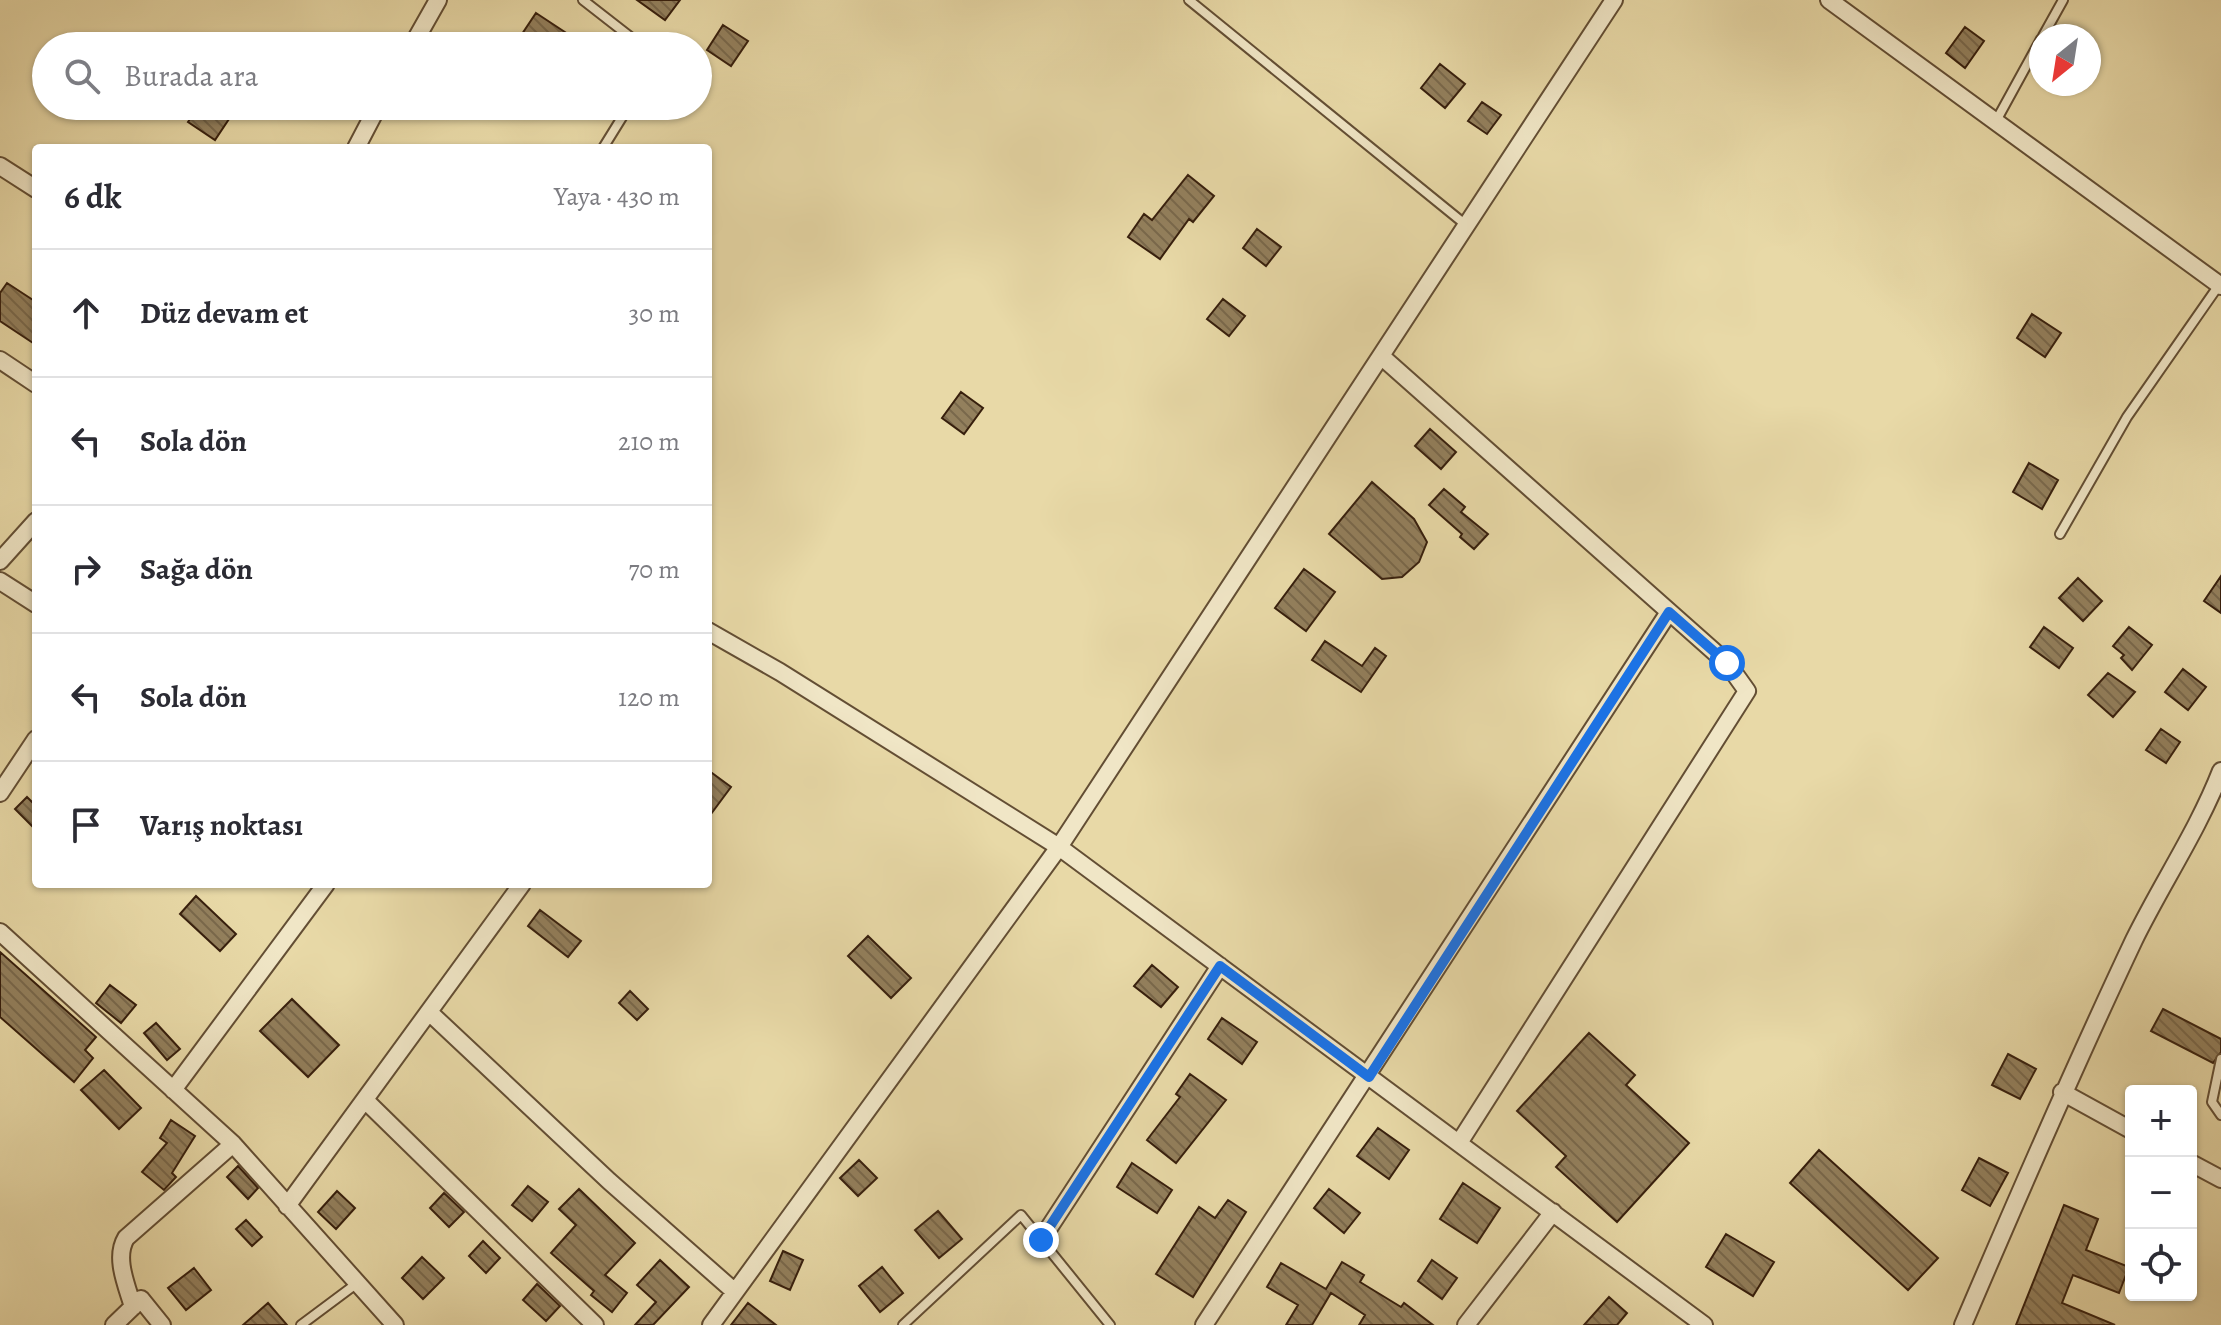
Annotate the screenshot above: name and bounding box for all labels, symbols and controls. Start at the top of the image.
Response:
north arrow [2029,24,2101,96]
search box [32,32,712,120]
icon: search [60,54,104,98]
text: Burada ara [124,56,259,96]
text: 6 dk [64,173,122,220]
text: Yaya · 430 m [554,179,680,214]
icon: ahead [64,291,108,335]
text: Düz devam et [140,293,308,333]
text: 30 m [629,296,680,331]
icon: left [64,419,108,463]
text: Sola dön [140,421,247,461]
text: 210 m [618,424,680,459]
icon: right [64,547,108,591]
text: Sağa dön [140,549,253,589]
text: 70 m [628,552,680,587]
route start [1709,645,1745,681]
icon: left [64,675,108,719]
text: Sola dön [140,677,247,717]
text: 120 m [618,680,680,715]
icon: arrive [64,803,108,847]
text: Varış noktası [140,805,303,845]
map controls [2125,1085,2197,1301]
button: + [2125,1085,2197,1157]
button: − [2125,1157,2197,1229]
route end [1023,1222,1059,1258]
button: locate [2125,1229,2197,1301]

